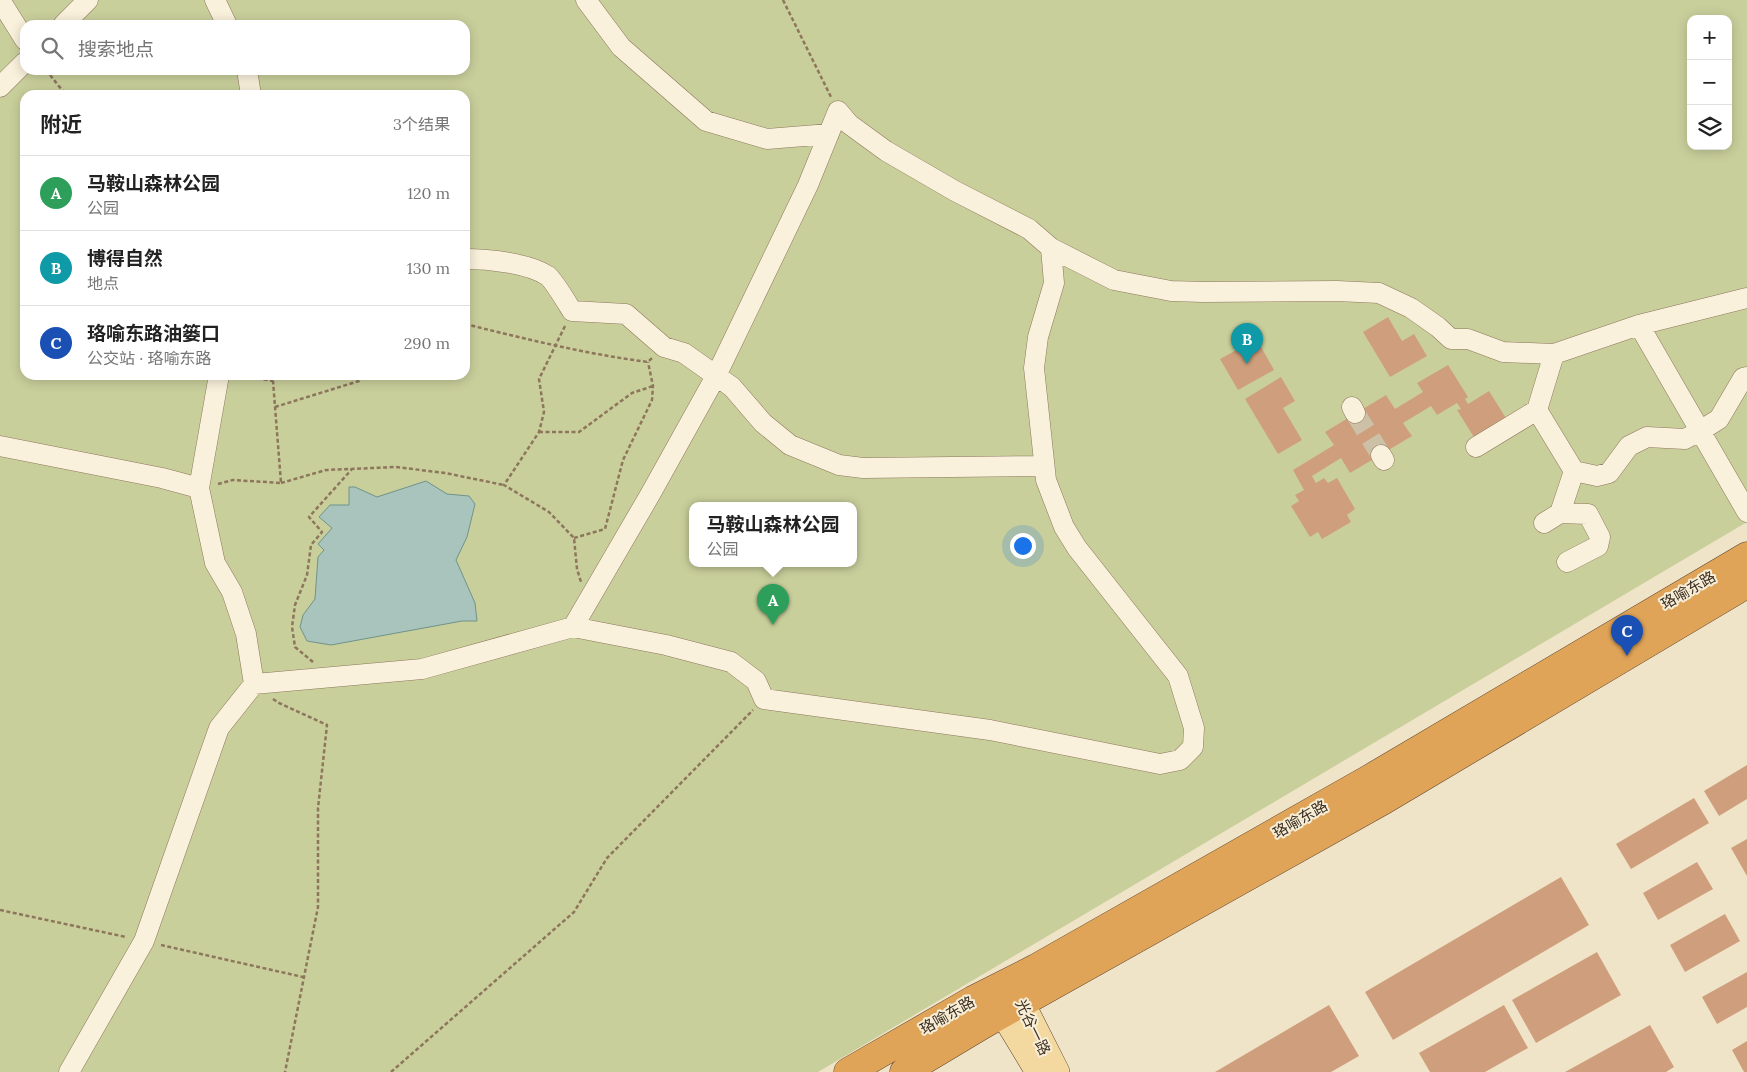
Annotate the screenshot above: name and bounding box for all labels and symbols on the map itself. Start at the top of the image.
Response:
pin: B [1231,323,1263,364]
your location [1010,533,1036,559]
street label: 珞喻东路 [1657,567,1719,613]
pin: A [757,584,789,625]
pin: C [1611,615,1643,656]
street label: 珞喻东路 [1269,796,1331,842]
street label: 珞喻东路 [916,992,978,1038]
street label: 光谷一路 [1011,996,1055,1058]

